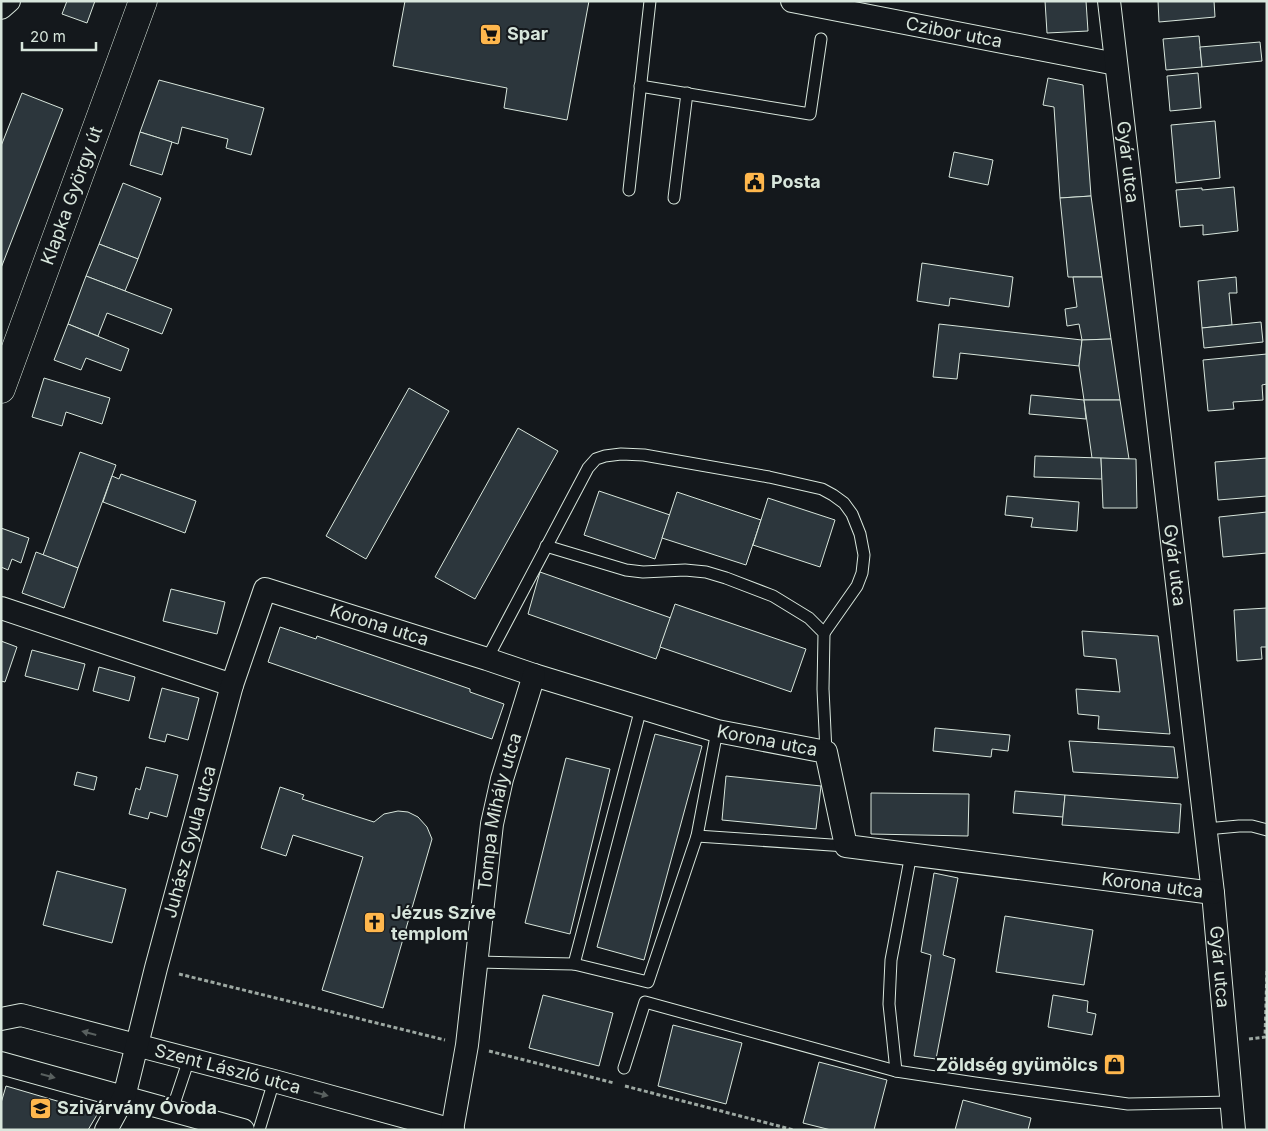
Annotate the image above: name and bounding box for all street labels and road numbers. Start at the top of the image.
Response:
street label: Czibor utca [904,12,1004,52]
street label: Gyár utca [1113,120,1143,204]
street label: Klapka György út [36,123,106,268]
street label: Gyár utca [1160,523,1190,607]
street label: Korona utca [328,599,431,650]
street label: Korona utca [715,720,820,760]
street label: Tompa Mihály utca [474,730,526,892]
street label: Juhász Gyula utca [159,763,220,920]
street label: Korona utca [1101,868,1205,902]
street label: Gyár utca [1206,925,1234,1009]
street label: Szent László utca [152,1039,303,1098]

